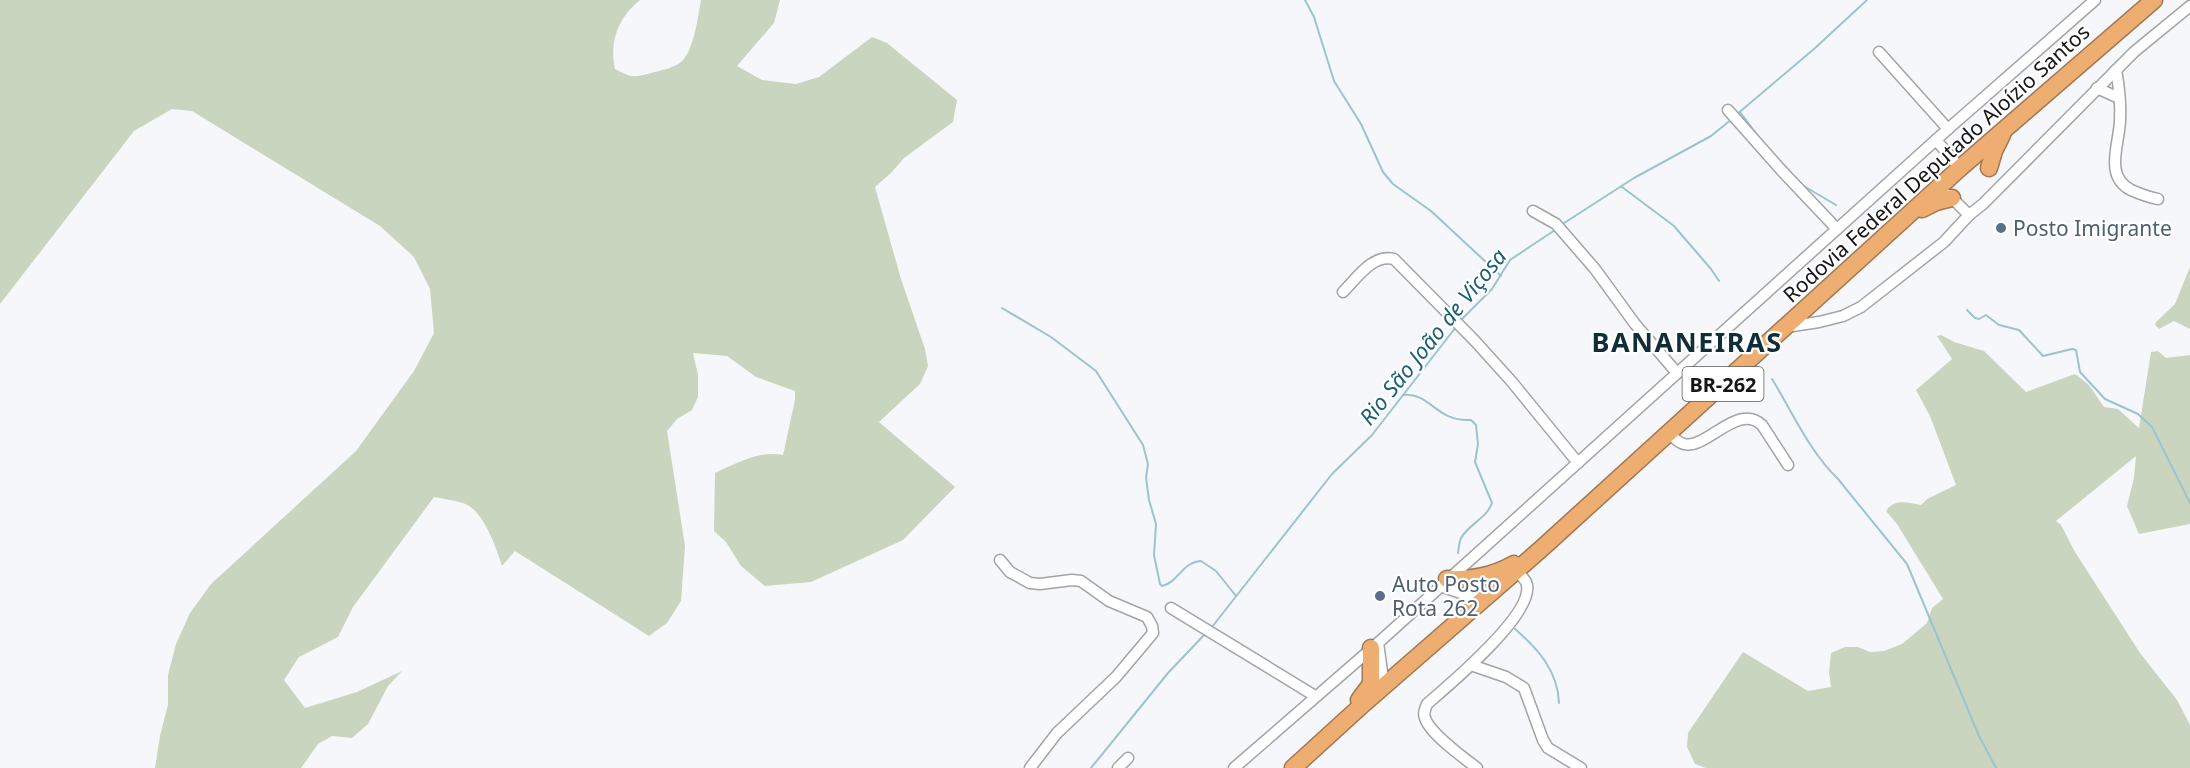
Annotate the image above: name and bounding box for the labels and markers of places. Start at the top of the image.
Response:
place label: Posto Imigrante [2013,214,2172,242]
marker: Posto Imigrante [1994,221,2008,235]
place label: Auto Posto Rota 262 [1392,570,1500,622]
marker: Auto Posto Rota 262 [1373,589,1387,603]

